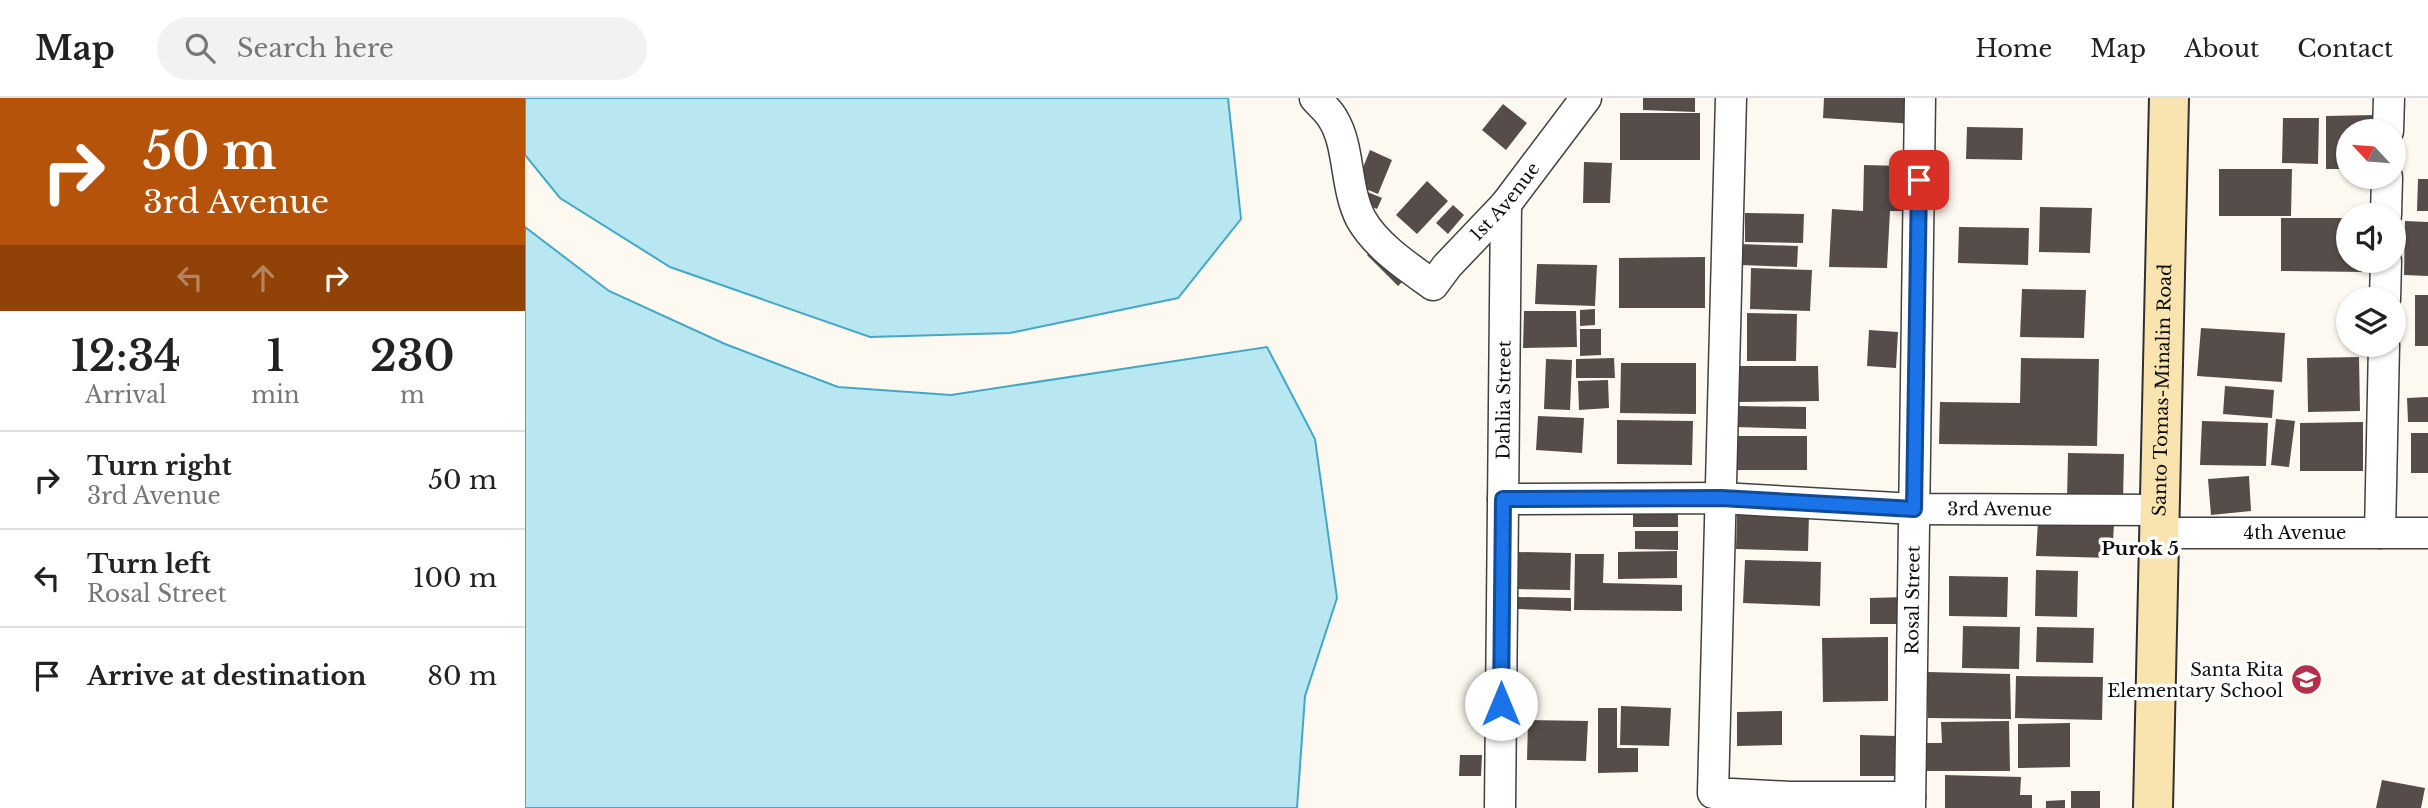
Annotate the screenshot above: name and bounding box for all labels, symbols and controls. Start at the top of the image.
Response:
search box [157,17,647,80]
text: Map [35,28,115,69]
icon: search [181,29,219,67]
text: Search here [237,32,394,64]
text: Home [1976,34,2052,63]
text: Map [2090,34,2146,63]
text: About [2184,34,2259,63]
text: Contact [2297,34,2393,63]
north arrow [2336,119,2406,189]
map controls [2336,119,2406,357]
text: 50 m [143,121,276,182]
icon: right [28,126,119,217]
pin [1889,150,1949,210]
street label: 1st Avenue [1466,158,1544,245]
icon: arrive [1900,161,1938,199]
text: 3rd Avenue [143,182,329,222]
button: sound [2336,203,2406,273]
icon: left [171,259,209,297]
icon: ahead [244,259,282,297]
icon: right [317,259,355,297]
street label: Santo Tomas-Minalin Road [2149,263,2176,517]
button: layers [2336,287,2406,357]
text: 12:34 [70,330,181,382]
text: 1 [266,330,285,382]
text: 230 [370,330,455,382]
street label: Dahlia Street [1492,340,1516,460]
text: Arrival [85,381,166,409]
text: min [251,381,300,409]
text: m [400,381,425,409]
text: Turn right [87,450,232,482]
icon: right [28,461,66,499]
text: 50 m [428,464,497,496]
text: 3rd Avenue [87,482,221,510]
street label: 3rd Avenue [1947,498,2052,521]
street label: 4th Avenue [2244,522,2346,544]
district label: Purok 5 [2101,537,2179,560]
street label: Rosal Street [1901,545,1925,655]
text: Turn left [87,548,211,580]
icon: left [28,559,66,597]
text: 100 m [413,562,497,594]
text: Rosal Street [87,580,226,608]
icon: arrive [28,657,66,695]
place label: Santa Rita Elementary School [2107,659,2283,702]
text: Arrive at destination [87,660,367,692]
text: 80 m [427,660,497,692]
school or university icon: Santa Rita Elementary School [2289,663,2323,697]
position arrow [1464,667,1538,741]

